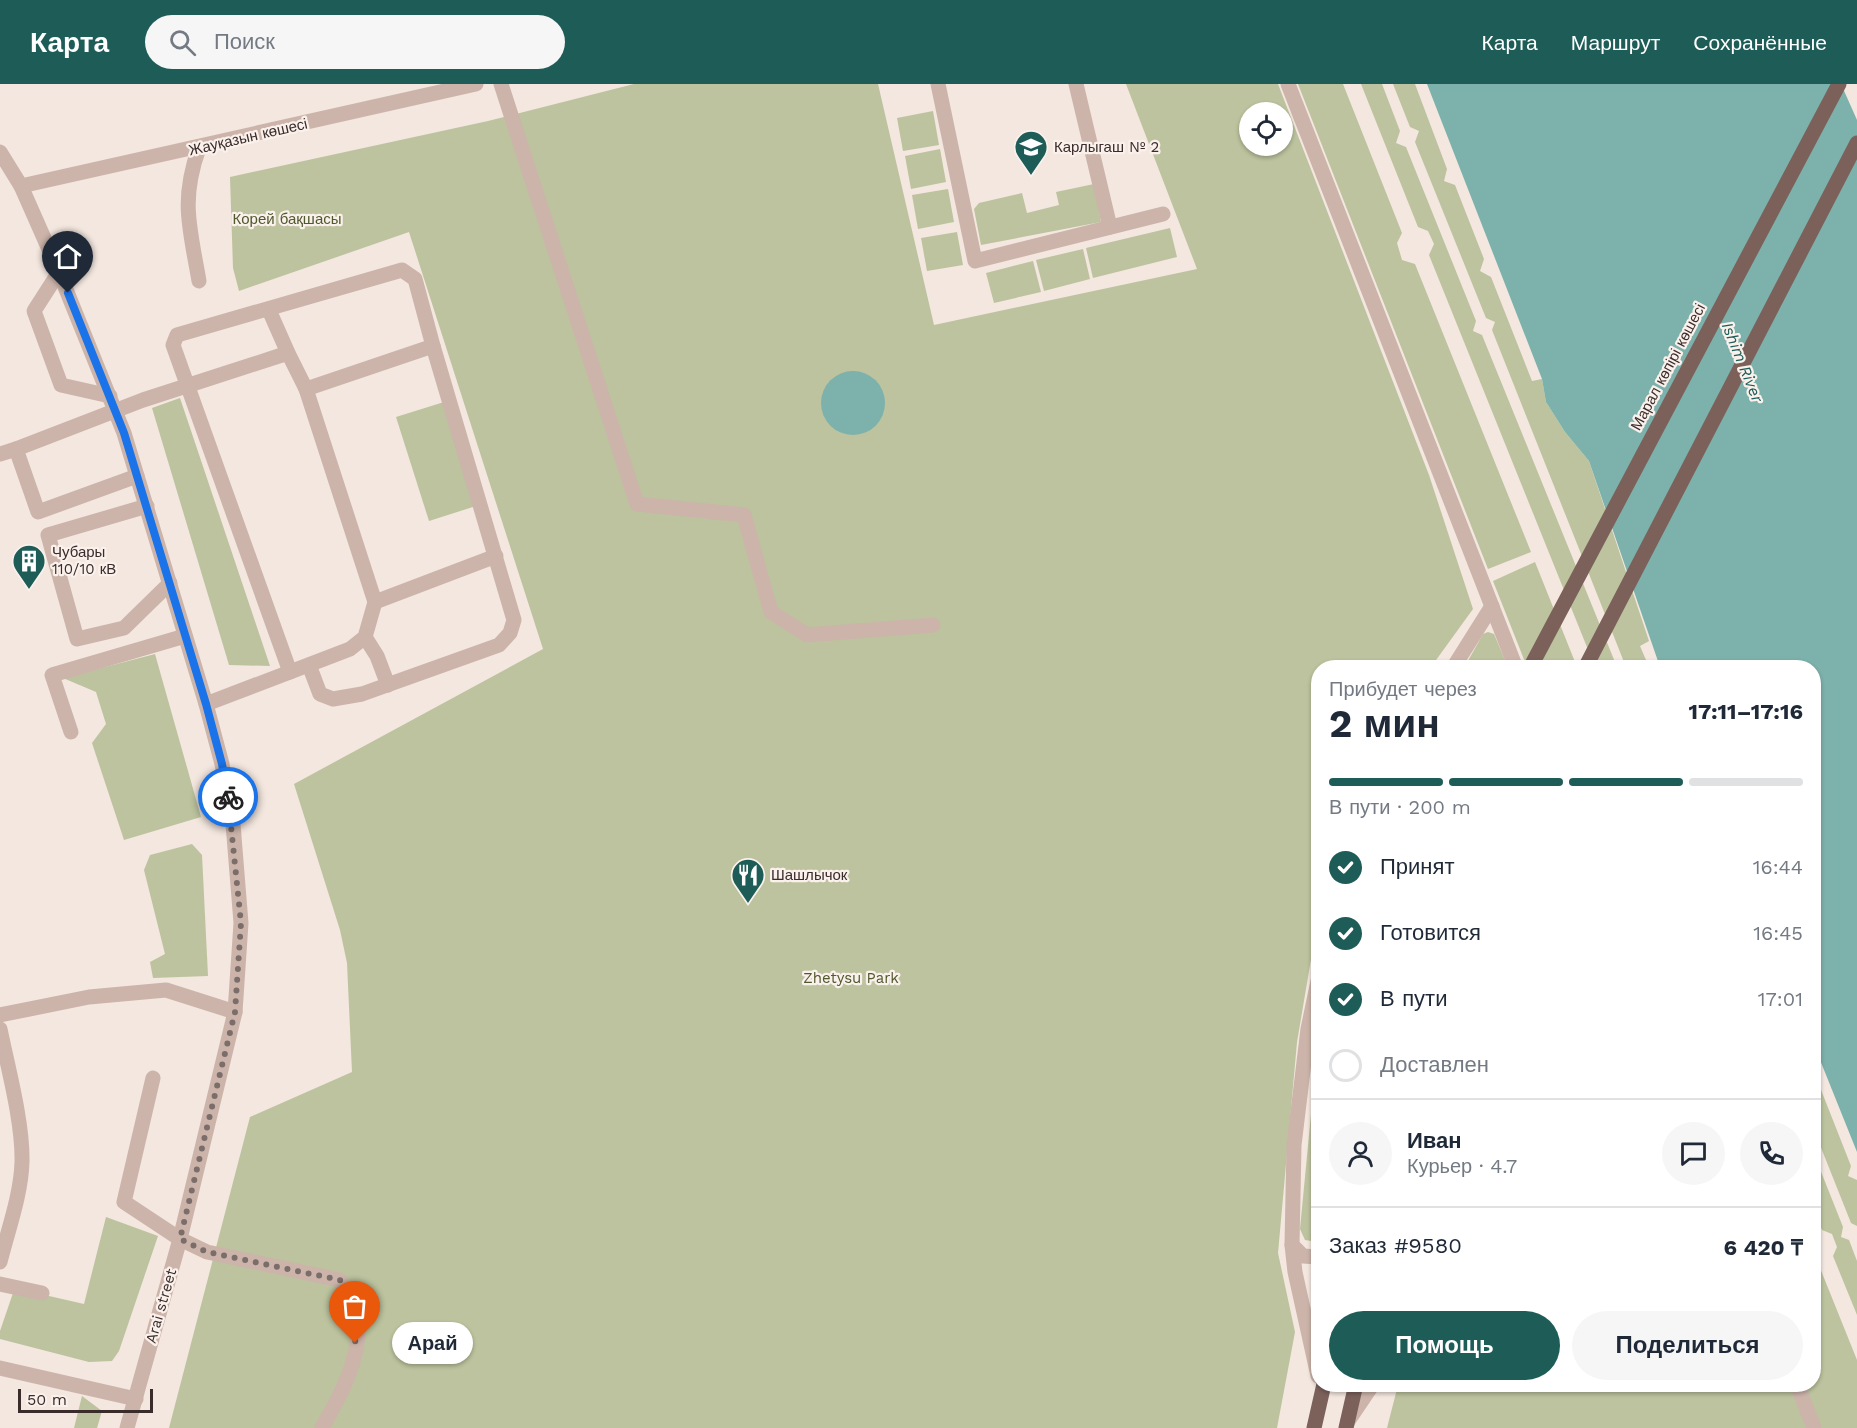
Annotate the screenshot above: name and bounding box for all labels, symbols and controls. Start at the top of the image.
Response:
search box [145,15,565,69]
text: Карта [30,26,109,59]
icon: search [166,26,199,59]
text: Поиск [214,29,275,54]
text: Карта [1482,30,1538,55]
text: Маршрут [1571,30,1660,55]
text: Сохранённые [1693,30,1827,55]
map controls [1239,102,1293,156]
button: locate [1239,102,1293,156]
street label: Жауқазын көшесі [187,115,309,159]
school or university icon: Карлыгаш № 2 [1013,129,1049,176]
place label: Карлыгаш № 2 [1054,138,1159,156]
park label: Корей бақшасы [232,210,342,228]
pin [42,231,93,293]
icon: home [51,240,84,273]
street label: Марал көпірі көшесі [1627,301,1709,433]
water label: Ishim River [1718,319,1767,406]
building icon: Чубары 110/10 кВ [11,543,47,590]
place label: Чубары 110/10 кВ [52,543,116,578]
text: Прибудет через [1329,677,1477,701]
text: 17:11–17:16 [1688,699,1803,724]
text: 2 мин [1329,701,1440,746]
courier [198,767,258,827]
icon: bike [212,781,245,814]
text: В пути · 200 m [1329,795,1471,819]
icon: check [1329,851,1362,884]
text: Принят [1380,854,1454,879]
text: 16:44 [1753,855,1803,879]
restaurant icon: Шашлычок [730,857,766,904]
place label: Шашлычок [771,866,848,884]
icon: check [1329,917,1362,950]
text: Готовится [1380,920,1481,945]
text: 16:45 [1753,921,1803,945]
park label: Zhetysu Park [803,969,899,987]
icon: check [1329,983,1362,1016]
text: В пути [1380,986,1447,1011]
text: 17:01 [1758,987,1803,1011]
text: Доставлен [1380,1052,1489,1077]
button: person [1329,1122,1392,1185]
button: chat [1662,1122,1725,1185]
button: phone [1740,1122,1803,1185]
text: Иван [1407,1128,1462,1153]
text: Курьер · 4.7 [1407,1154,1517,1178]
text: Заказ #9580 [1329,1233,1462,1258]
text: 6 420 ₸ [1724,1235,1803,1260]
street label: Arai street [142,1266,180,1345]
pin [329,1281,380,1343]
icon: bag [338,1290,371,1323]
button: Помощь [1329,1311,1560,1380]
button: Поделиться [1572,1311,1803,1380]
callout: Арай [391,1322,472,1364]
text: Арай [407,1331,458,1355]
scale bar [18,1386,153,1414]
text: 50 m [27,1390,67,1409]

